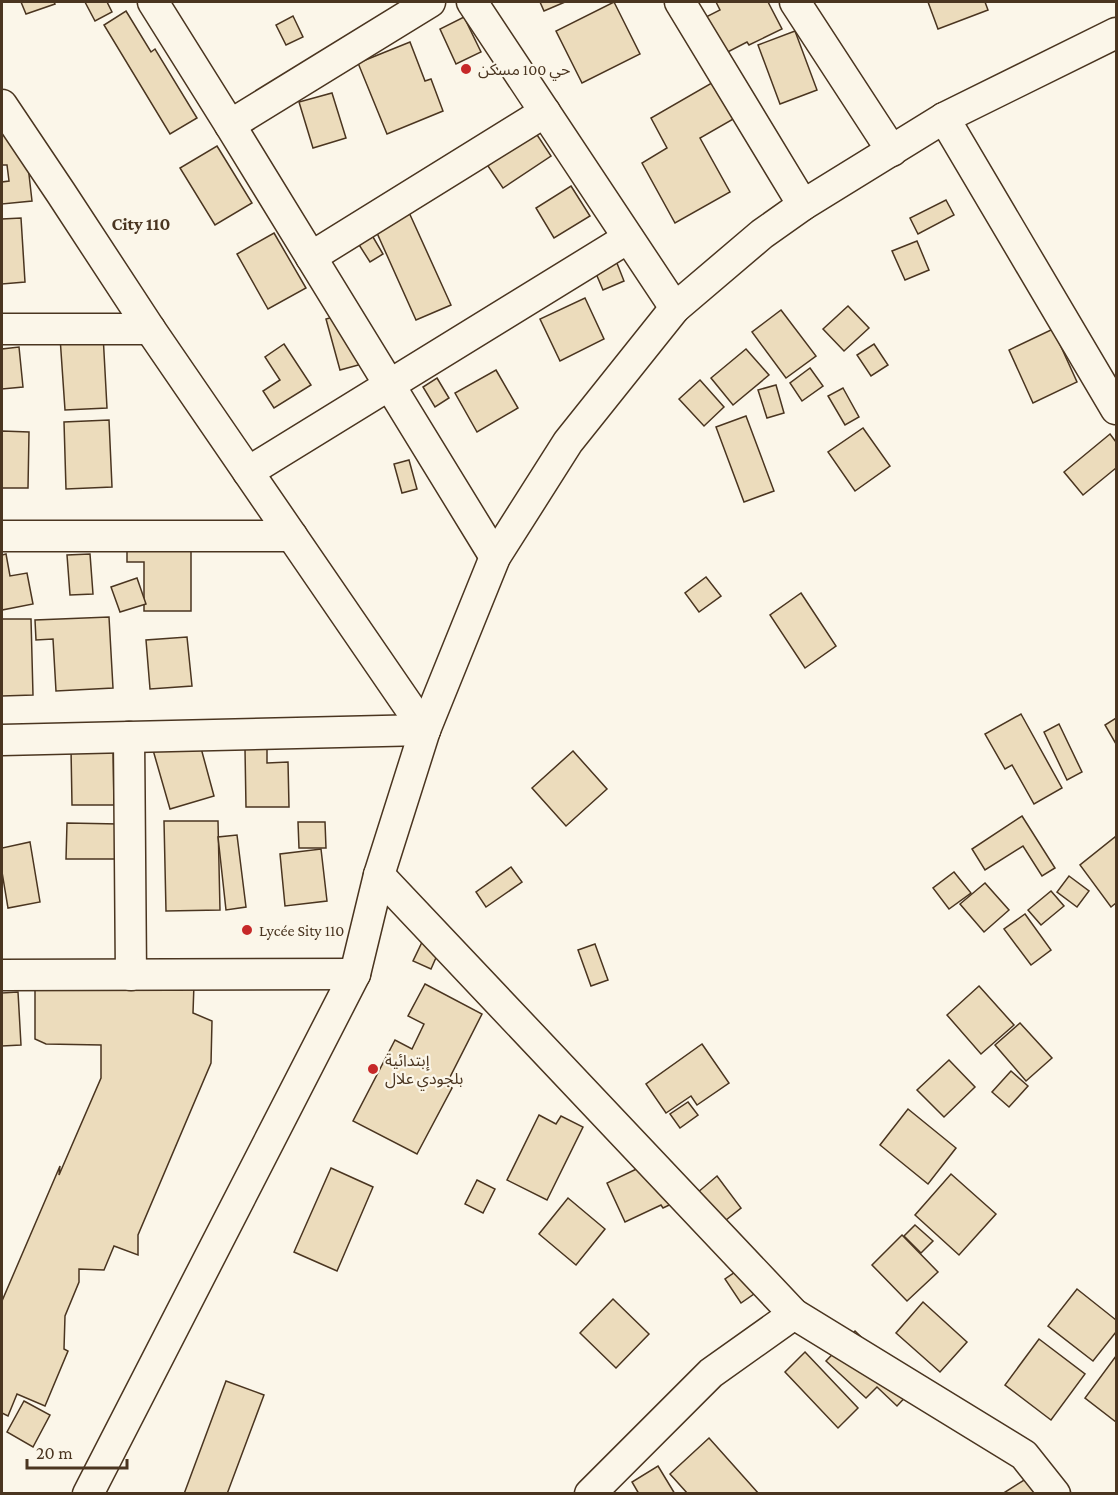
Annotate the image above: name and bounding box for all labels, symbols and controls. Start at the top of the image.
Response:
place label: حي 100 مسكن [478,61,570,81]
marker: حي 100 مسكن [459,62,473,76]
district label: City 110 [111,214,171,234]
place label: Lycée Sity 110 [259,922,344,940]
marker: Lycée Sity 110 [240,923,254,937]
place label: إبتدائية بلجودي علال [385,1052,463,1090]
marker: إبتدائية بلجودي علال [366,1062,380,1076]
scale bar [27,1432,128,1470]
text: 20 m [36,1443,73,1463]

